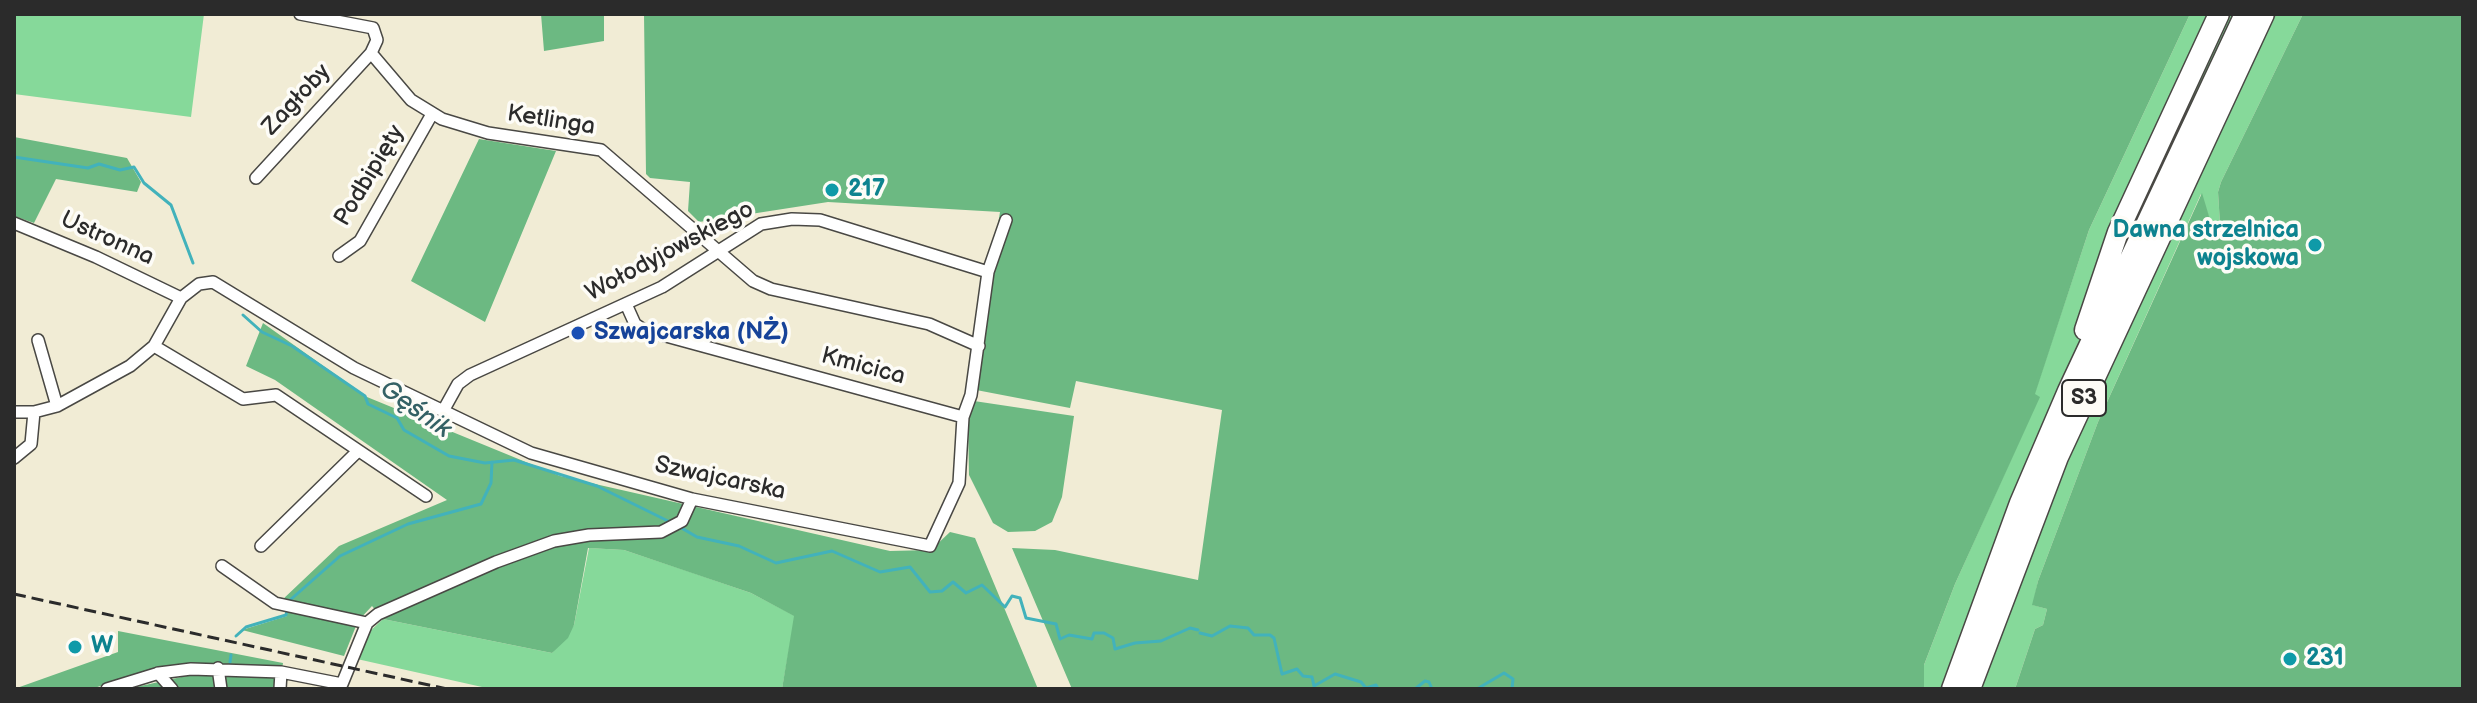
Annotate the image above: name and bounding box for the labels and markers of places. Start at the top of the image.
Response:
place label: 217 [848,176,885,204]
marker: 217 [823,181,841,199]
place label: Dawna strzelnica wojskowa [2112,217,2299,273]
marker: Dawna strzelnica wojskowa [2306,236,2324,254]
place label: Szwajcarska (NŻ) [594,319,789,347]
marker: Szwajcarska (NŻ) [569,324,587,342]
place label: W [91,633,113,661]
marker: W [66,638,84,656]
place label: 231 [2306,645,2344,673]
marker: 231 [2281,650,2299,668]

